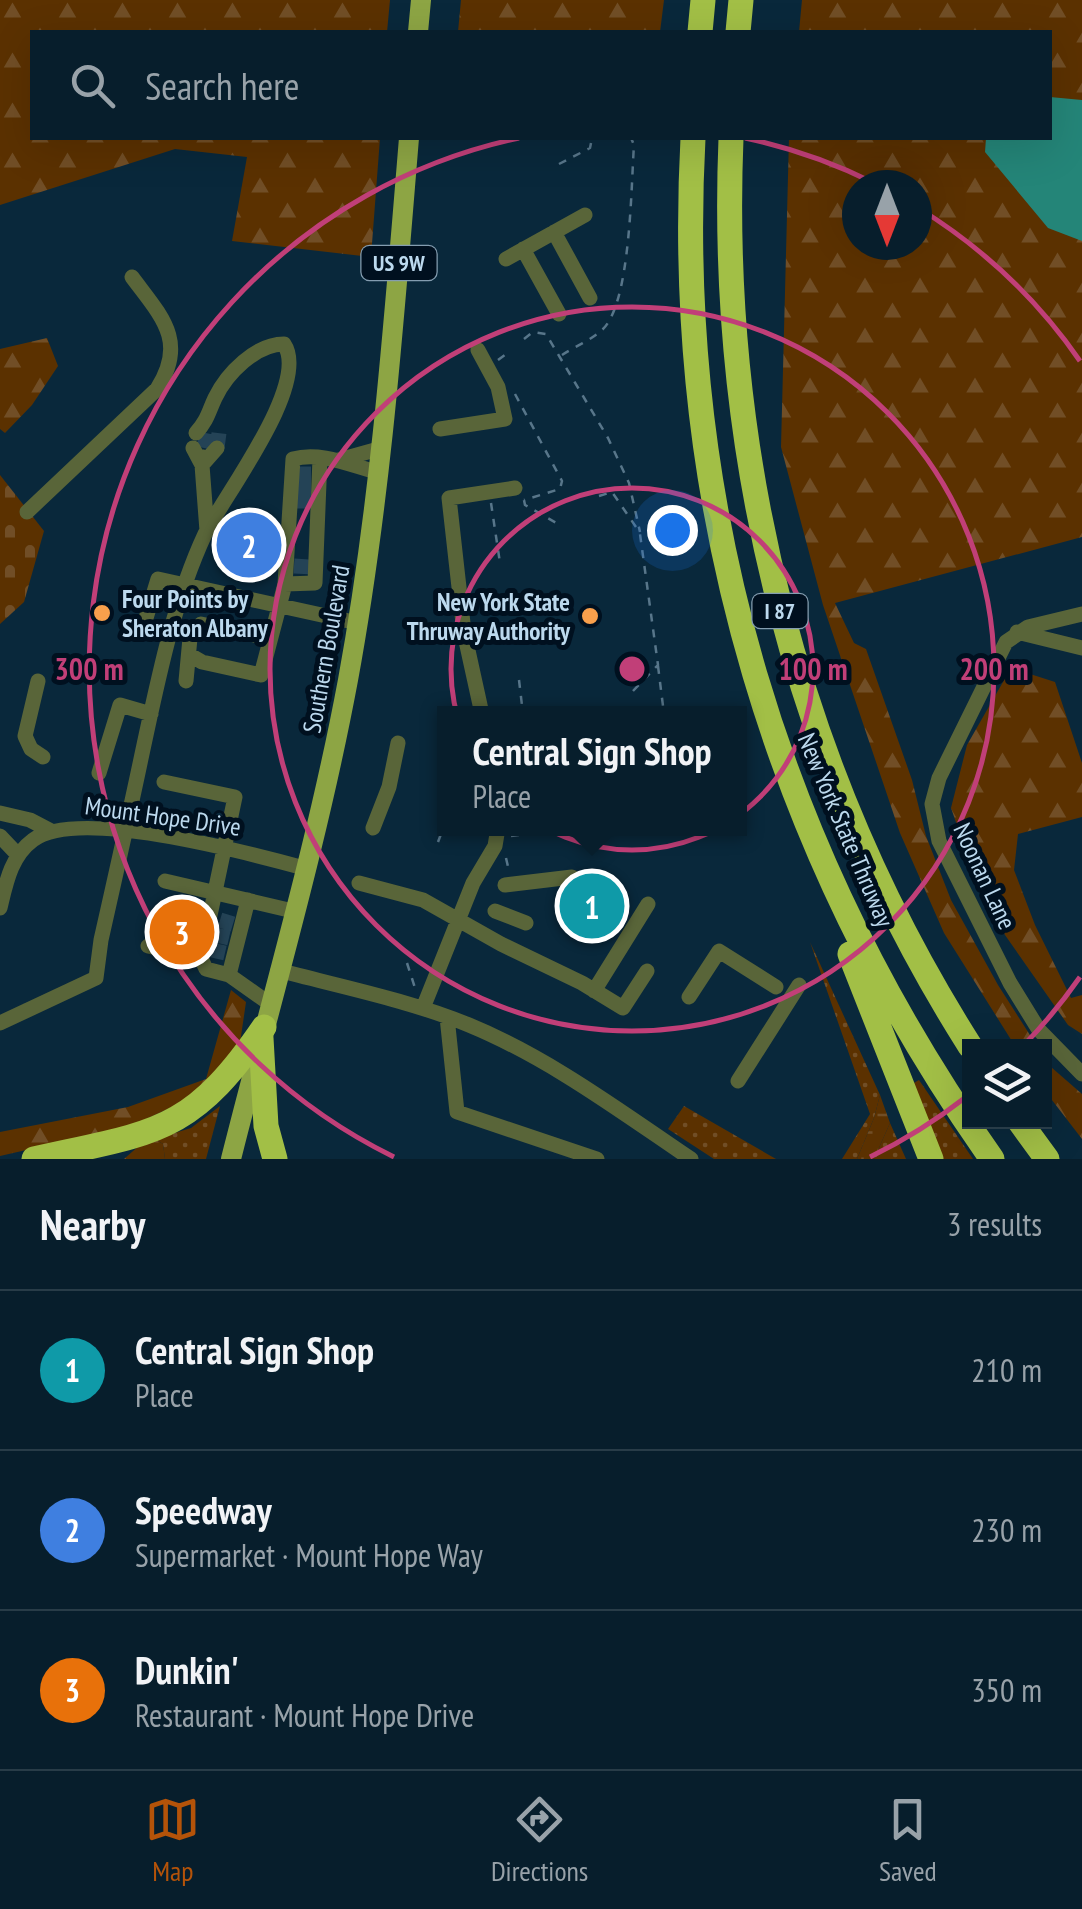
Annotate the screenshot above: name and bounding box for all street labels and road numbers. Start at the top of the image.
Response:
road number: US 9W [362,246,436,280]
street label: Southern Boulevard [295,562,357,736]
road number: I 87 [752,594,808,628]
street label: New York State Thruway [791,728,901,932]
street label: Mount Hope Drive [83,789,243,843]
street label: Noonan Lane [946,818,1024,934]

